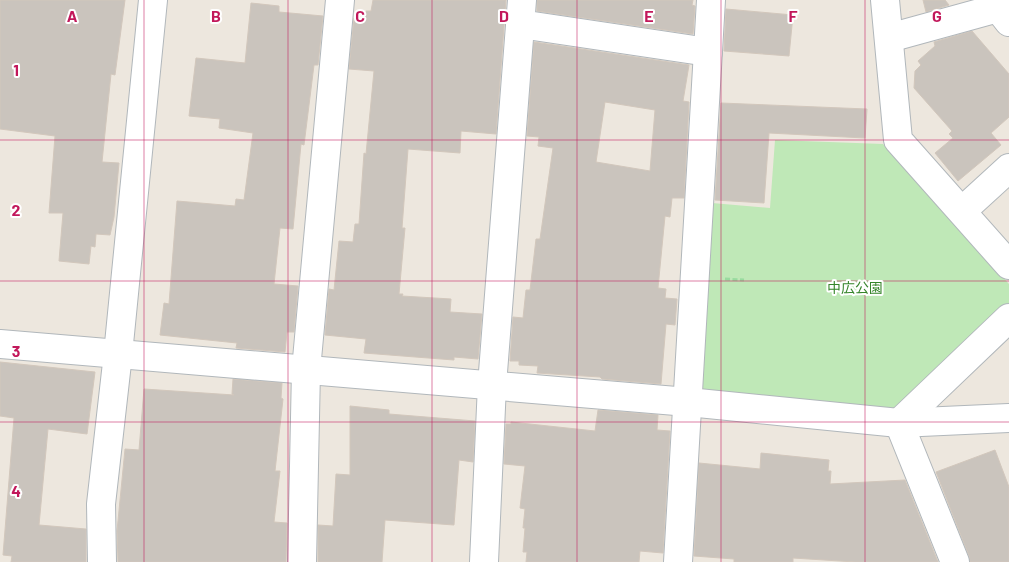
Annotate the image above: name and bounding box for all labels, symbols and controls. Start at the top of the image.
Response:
text: A [67,6,78,25]
text: B [211,6,221,25]
text: C [355,6,365,25]
text: D [499,6,509,25]
text: E [644,6,654,25]
text: F [789,6,798,25]
text: G [932,6,942,25]
text: 1 [13,60,19,79]
text: 2 [12,200,21,219]
park label: 中広公園 [827,279,883,296]
text: 3 [12,341,20,360]
text: 4 [11,481,21,500]

